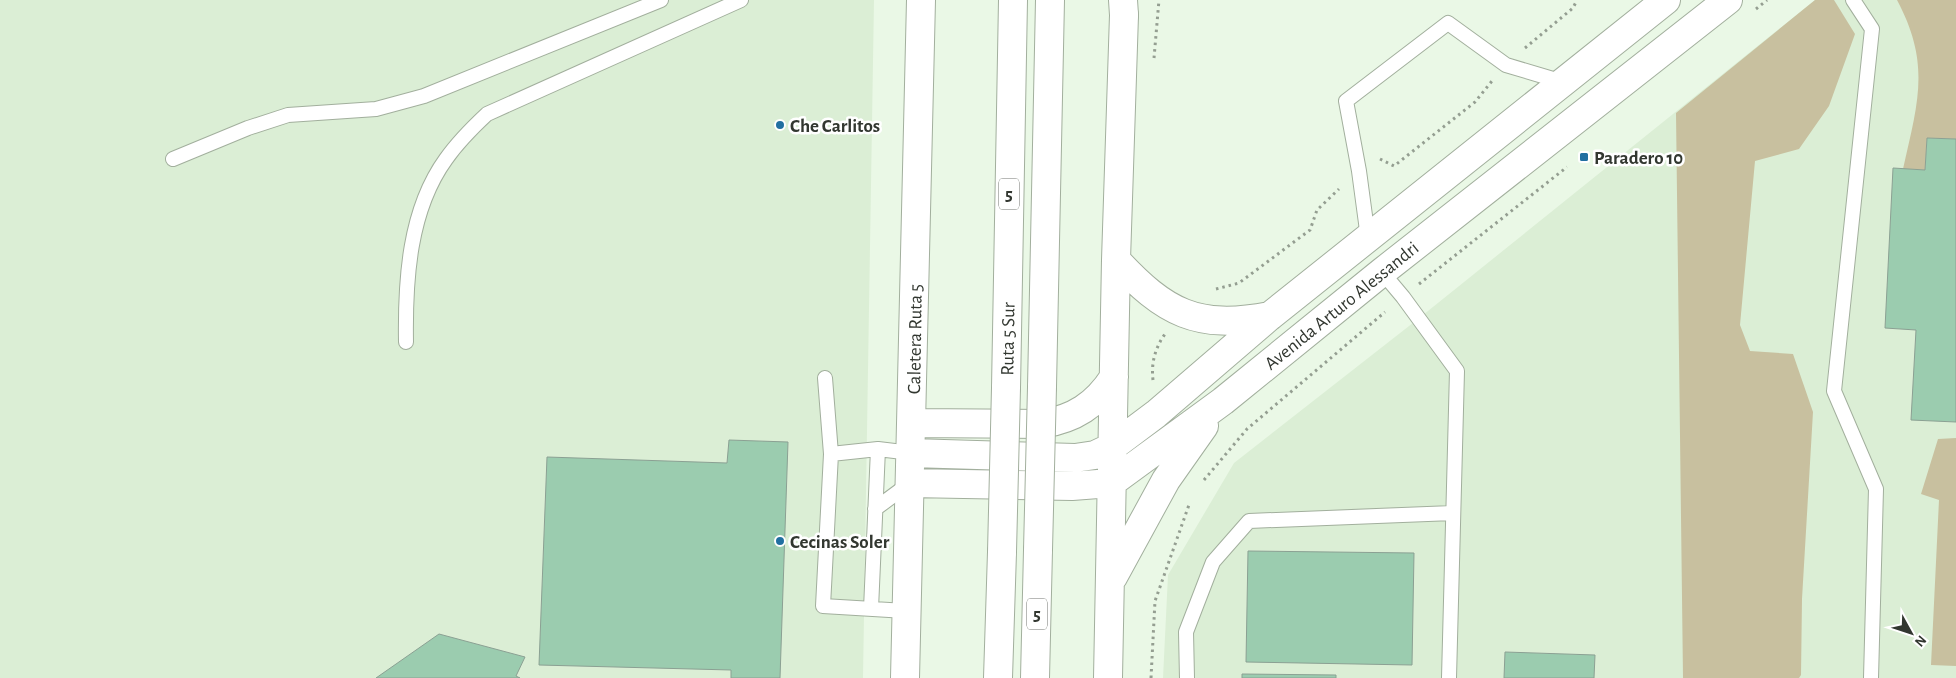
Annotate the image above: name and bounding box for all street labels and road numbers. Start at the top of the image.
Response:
road number: 5 [999,178,1019,210]
street label: Avenida Arturo Alessandri [1261,238,1422,374]
street label: Caletera Ruta 5 [905,284,926,394]
street label: Ruta 5 Sur [998,302,1019,376]
road number: 5 [1027,598,1047,630]

